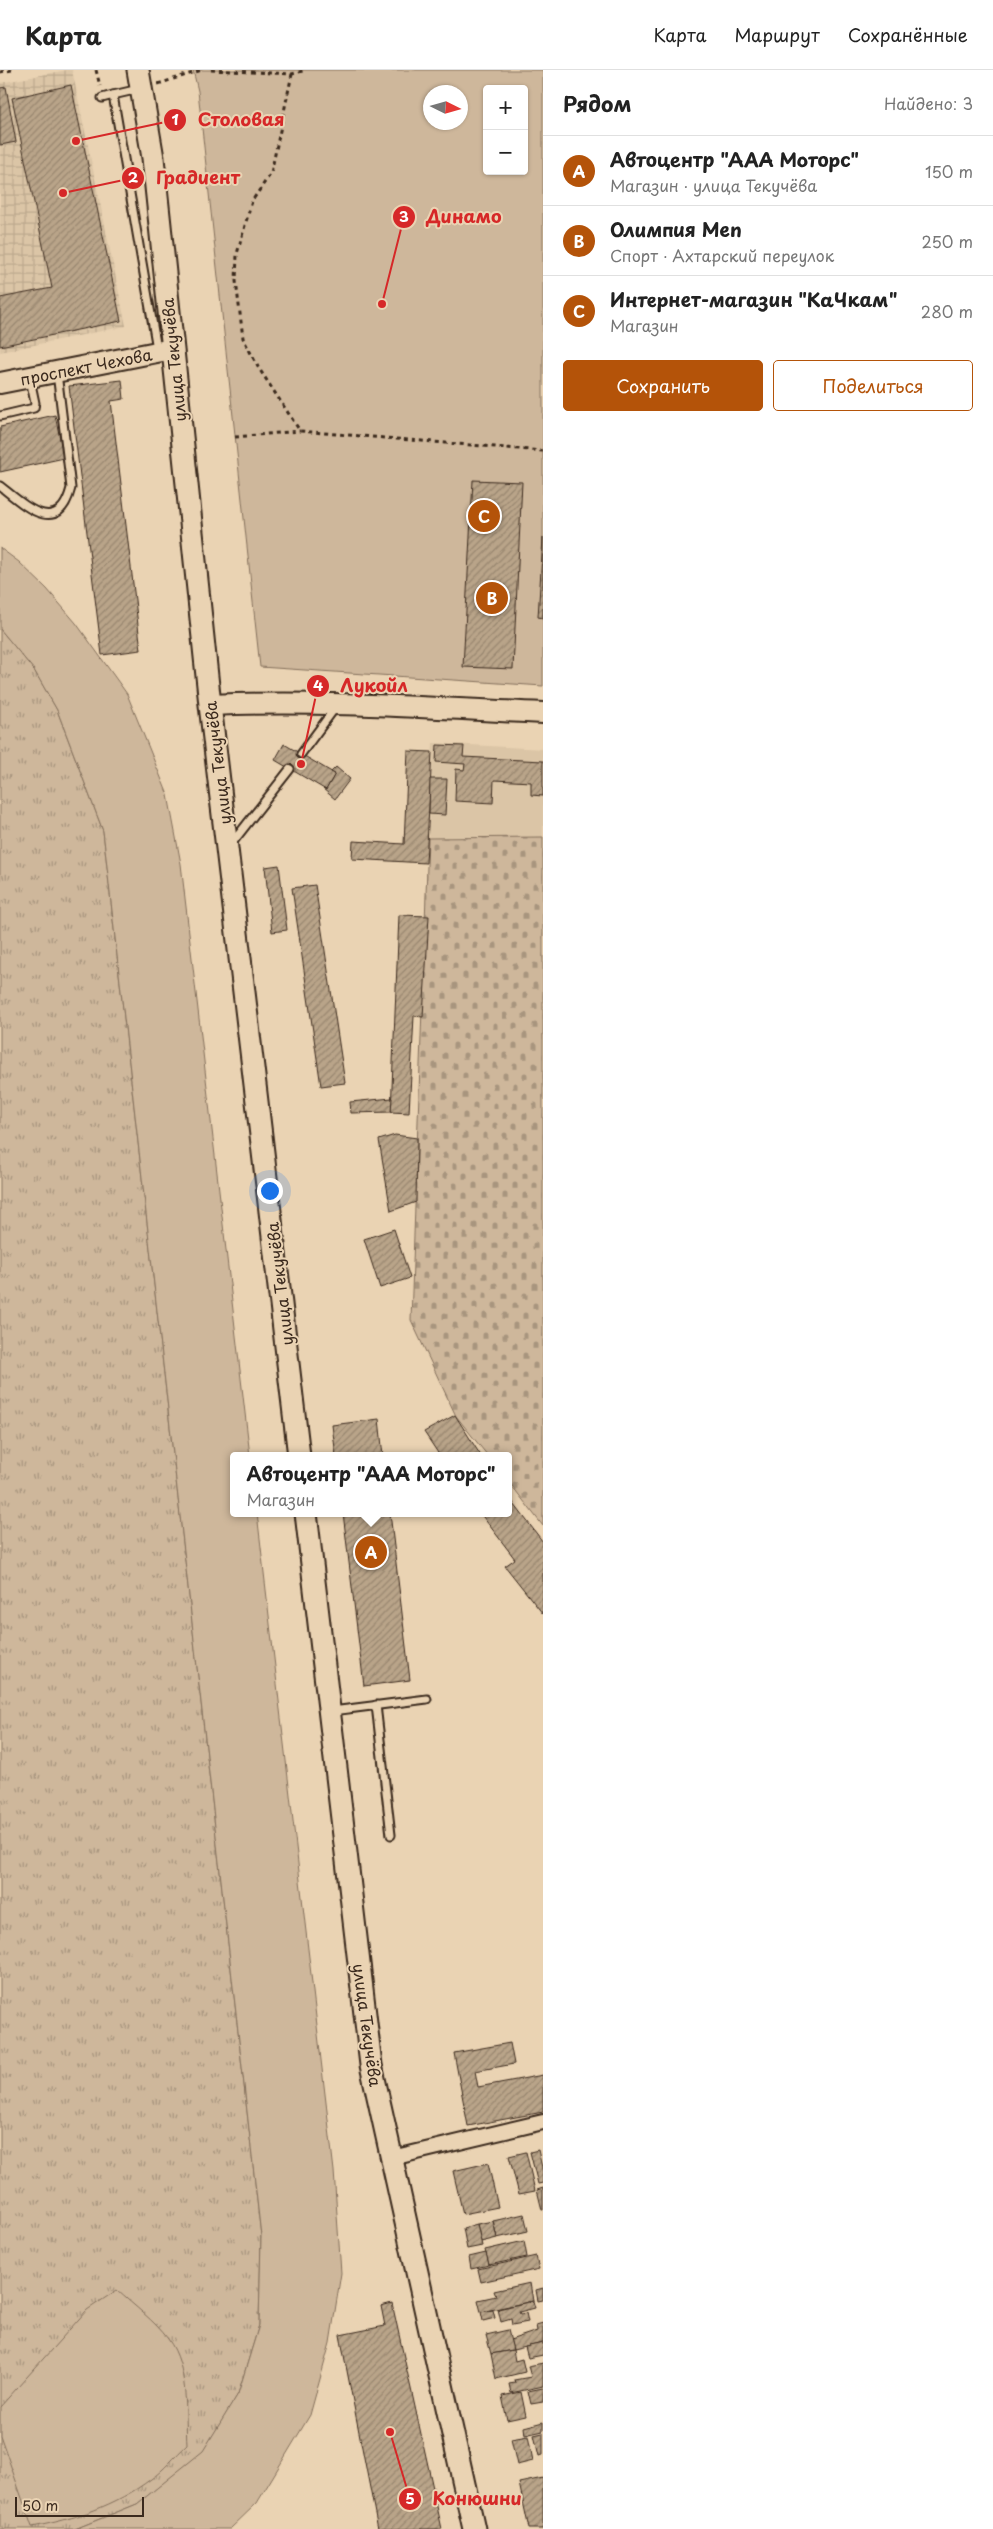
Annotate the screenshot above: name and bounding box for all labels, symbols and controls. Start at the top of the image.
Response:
text: Карта [25,17,102,53]
text: Карта [654,21,706,48]
text: Маршрут [734,21,820,48]
text: Сохранённые [848,21,968,48]
north arrow [423,85,468,130]
map controls [483,85,528,175]
button: + [483,85,528,130]
text: Рядом [563,87,631,119]
text: Найдено: 3 [884,91,973,115]
callout: Столовая [163,104,294,137]
text: Столовая [198,105,284,132]
text: 1 [171,107,179,130]
button: − [483,130,528,175]
text: Автоцентр "ААА Моторс" [610,145,859,173]
text: A [573,159,585,183]
text: 150 m [925,159,973,183]
callout: Градиент [121,161,250,194]
text: Градиент [156,163,241,190]
text: 2 [128,165,139,188]
text: Магазин · улица Текучёва [610,173,817,197]
callout: Динамо [392,201,512,234]
text: Динамо [425,202,502,229]
text: 3 [399,204,409,227]
text: Олимпия Men [610,215,742,243]
text: B [574,229,584,253]
text: 250 m [922,229,973,253]
text: Спорт · Ахтарский переулок [610,243,834,267]
text: Интернет-магазин "КаЧкам" [610,285,897,313]
street label: улица Текучёва [155,297,191,423]
text: C [573,299,585,323]
text: 280 m [921,299,973,323]
text: Магазин [610,313,679,337]
street label: проспект Чехова [18,341,154,391]
button: Сохранить [563,360,763,411]
button: Поделиться [773,360,973,411]
pin: C [468,497,500,535]
pin: B [476,579,508,617]
callout: Лукойл [305,670,418,703]
text: Лукойл [340,671,408,698]
text: 4 [313,673,323,696]
street label: улица Текучёва [198,700,236,826]
your location [257,1178,283,1204]
street label: улица Текучёва [260,1221,298,1347]
popup [230,1452,512,1517]
text: Автоцентр "ААА Моторс" [247,1459,495,1487]
text: Магазин [247,1487,315,1511]
pin: A [355,1533,387,1571]
street label: улица Текучёва [347,1962,389,2088]
callout: Конюшни [397,2482,532,2515]
text: Конюшни [432,2484,522,2511]
text: 5 [405,2486,415,2509]
scale bar [15,2494,144,2517]
text: 50 m [22,2495,58,2516]

